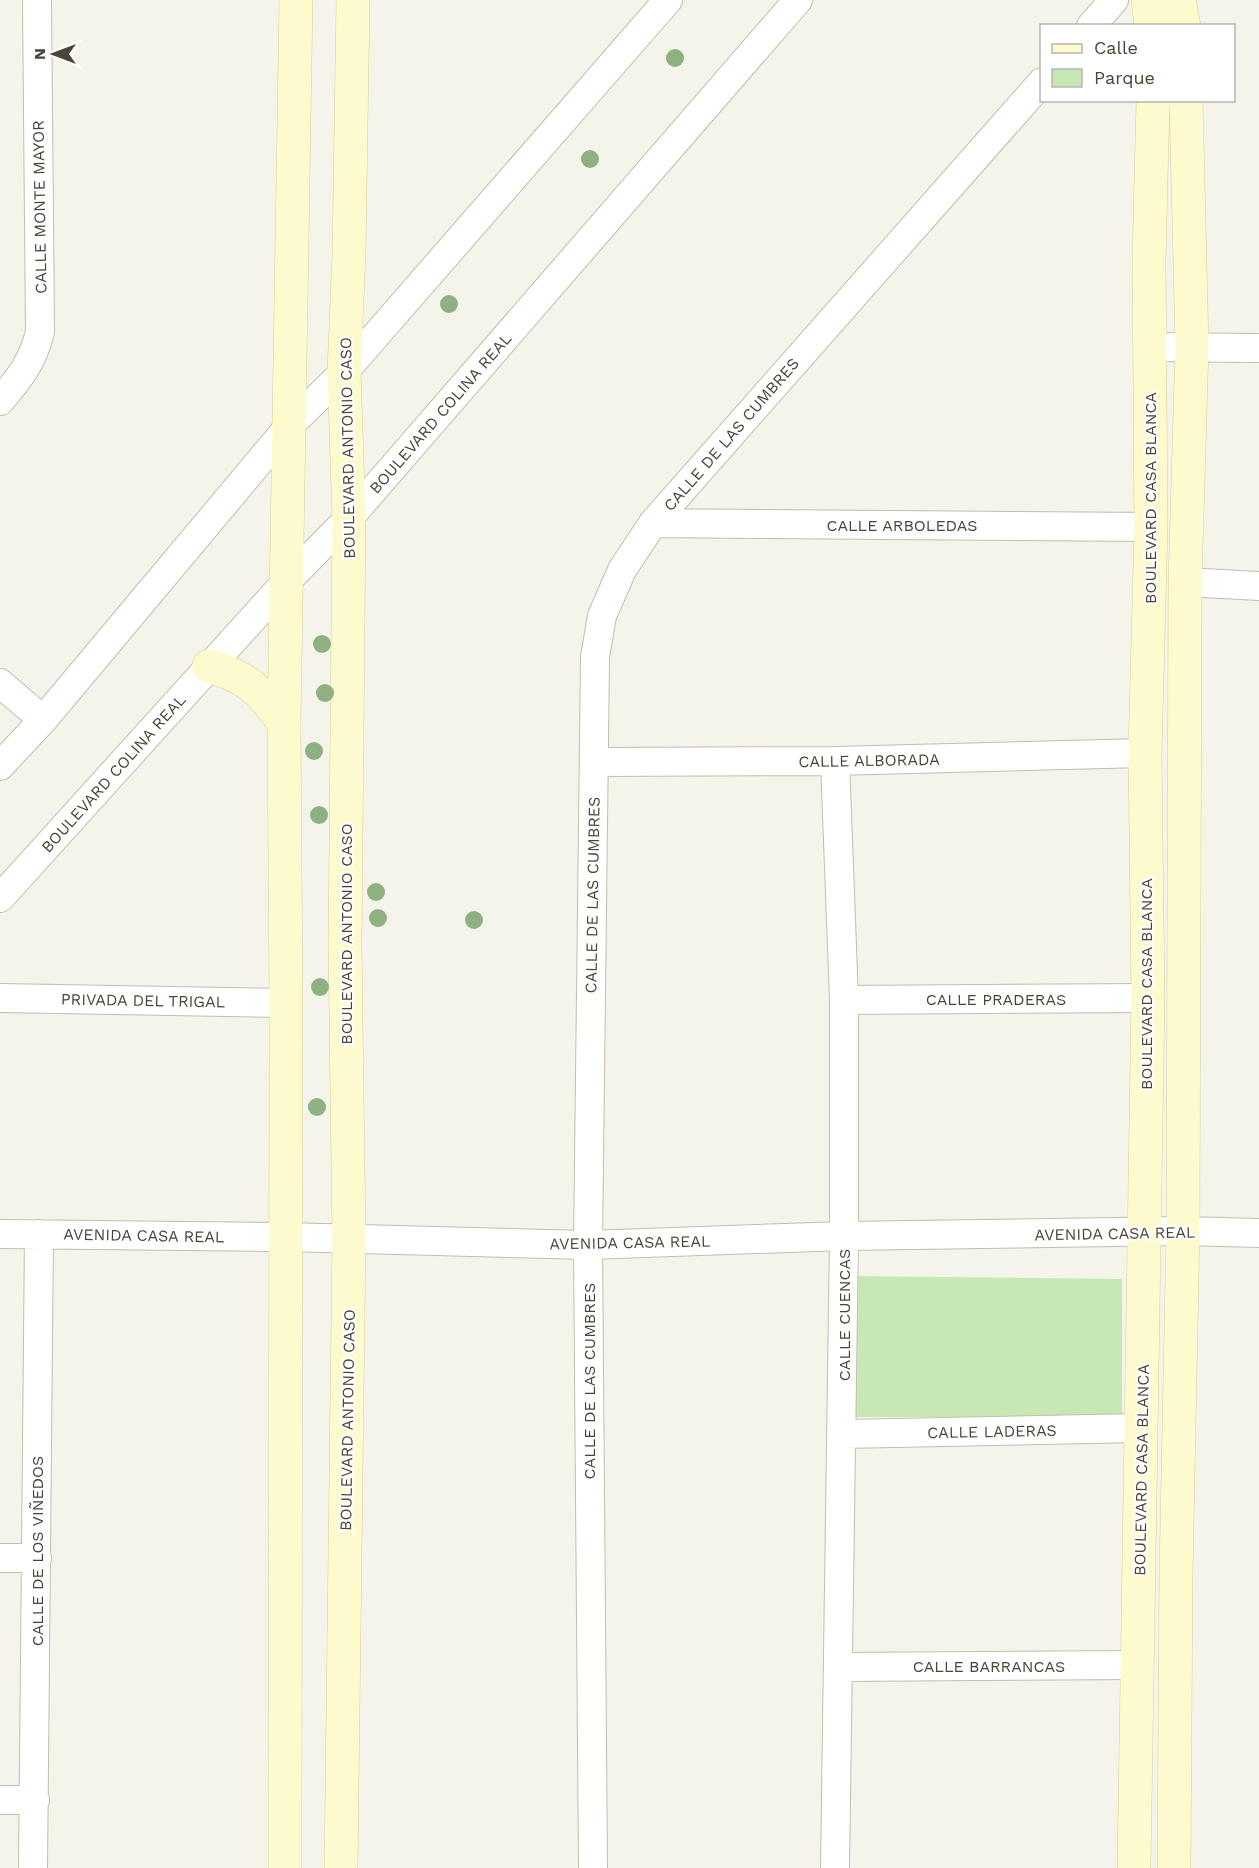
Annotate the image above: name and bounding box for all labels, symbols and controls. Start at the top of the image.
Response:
north arrow [24,24,84,84]
legend [1040,24,1235,102]
text: Calle [1094,37,1138,58]
text: N [30,48,49,60]
text: Parque [1094,67,1155,88]
street label: CALLE MONTE MAYOR [28,120,51,294]
street label: BOULEVARD COLINA REAL [365,329,516,497]
street label: BOULEVARD ANTONIO CASO [336,337,359,559]
street label: CALLE DE LAS CUMBRES [660,354,803,515]
street label: BOULEVARD CASA BLANCA [1141,392,1160,604]
street label: CALLE ARBOLEDAS [827,516,977,535]
street label: BOULEVARD COLINA REAL [37,690,190,856]
street label: CALLE ALBORADA [798,750,940,771]
street label: CALLE DE LAS CUMBRES [581,796,604,994]
street label: BOULEVARD ANTONIO CASO [337,823,356,1045]
street label: BOULEVARD CASA BLANCA [1137,878,1156,1090]
street label: PRIVADA DEL TRIGAL [61,990,226,1011]
street label: CALLE PRADERAS [926,990,1066,1009]
street label: AVENIDA CASA REAL [1034,1223,1196,1244]
street label: AVENIDA CASA REAL [63,1225,225,1246]
street label: AVENIDA CASA REAL [549,1232,711,1253]
street label: CALLE CUENCAS [835,1249,854,1381]
street label: CALLE DE LAS CUMBRES [580,1283,599,1479]
street label: BOULEVARD ANTONIO CASO [336,1309,359,1531]
street label: BOULEVARD CASA BLANCA [1130,1363,1153,1576]
street label: CALLE LADERAS [927,1421,1057,1442]
street label: CALLE DE LOS VIÑEDOS [28,1456,47,1646]
street label: CALLE BARRANCAS [913,1657,1065,1676]

